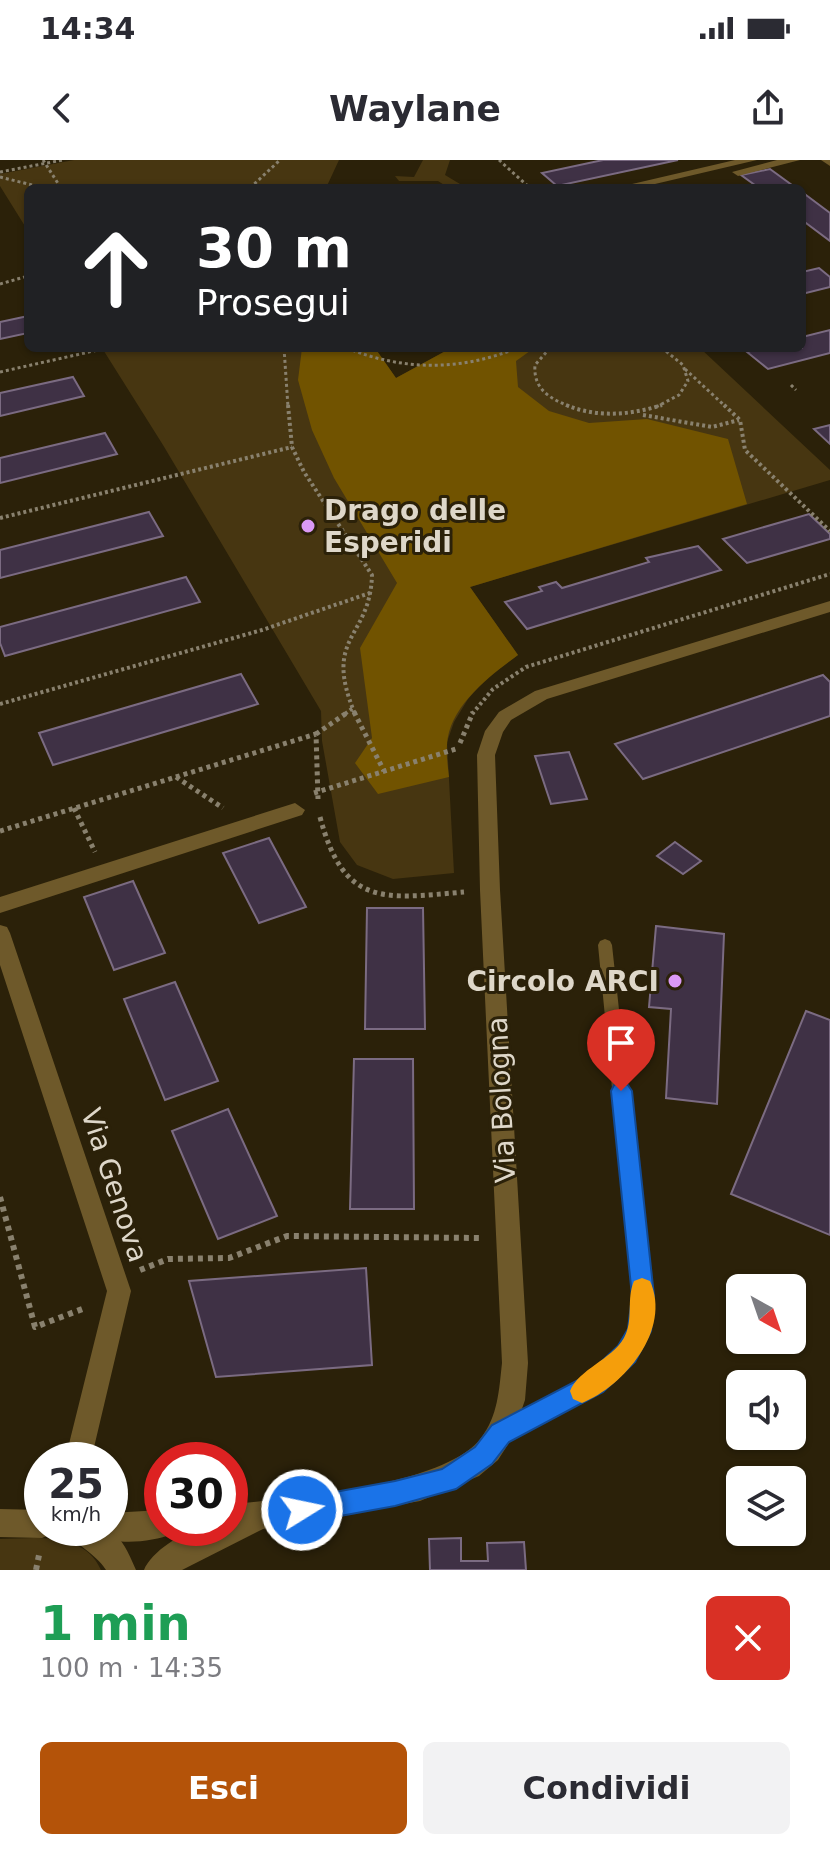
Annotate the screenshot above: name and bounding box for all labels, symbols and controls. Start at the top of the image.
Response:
text: 14:34 [40,11,136,46]
icon: back [40,86,84,130]
icon: share [746,86,790,130]
text: Waylane [329,88,501,129]
text: 30 m [196,215,352,280]
icon: ahead [64,216,168,320]
text: Prosegui [196,282,350,323]
place label: Drago delle Esperidi [324,494,506,559]
marker: Drago delle Esperidi [299,517,317,535]
place label: Circolo ARCI [466,965,659,998]
marker: Circolo ARCI [666,972,684,990]
pin [587,1009,655,1091]
street label: Via Bologna [481,1016,522,1184]
icon: arrive [599,1021,643,1065]
street label: Via Genova [74,1104,155,1266]
north arrow [726,1274,806,1354]
map controls [726,1274,806,1546]
button: sound [726,1370,806,1450]
speed limit sign: 30 [144,1442,248,1546]
text: 25 [48,1461,104,1507]
button: layers [726,1466,806,1546]
position arrow [260,1468,344,1552]
text: km/h [51,1502,101,1526]
text: 1 min [40,1595,191,1651]
button: close [706,1596,790,1680]
text: 100 m · 14:35 [40,1653,223,1683]
button: Esci [40,1742,407,1834]
button: Condividi [423,1742,790,1834]

